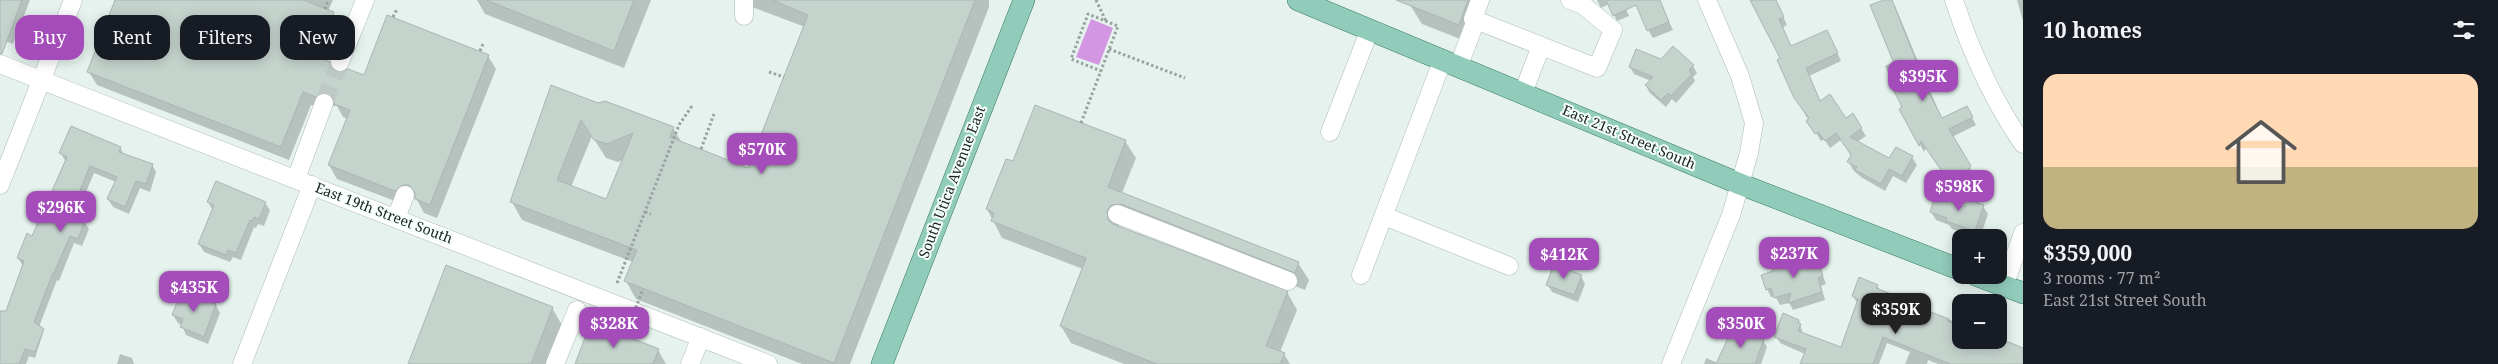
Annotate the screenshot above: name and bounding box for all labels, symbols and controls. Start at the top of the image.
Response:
chip: Buy [15,15,84,60]
chip: Rent [94,15,170,60]
chip: Filters [180,15,270,60]
chip: New [280,15,355,60]
text: 10 homes [2043,16,2142,44]
icon: filters [2450,16,2478,44]
pin: $395K [1888,59,1958,102]
text: $395K [1899,65,1947,87]
street label: East 21st Street South [1560,100,1699,173]
street label: South Utica Avenue East [914,103,989,261]
icon: home [2216,107,2306,197]
pin: $570K [727,132,797,175]
text: $570K [738,138,786,160]
pin: $598K [1924,170,1994,212]
text: $598K [1935,175,1983,197]
street label: East 19th Street South [313,178,456,248]
pin: $296K [26,190,96,233]
text: $296K [37,196,85,218]
map controls [1952,229,2007,349]
button: + [1952,229,2007,284]
pin: $237K [1759,236,1829,279]
pin: $412K [1529,238,1599,280]
text: $359,000 [2043,239,2132,267]
text: $237K [1770,242,1818,264]
text: $412K [1540,243,1588,265]
text: 3 rooms · 77 m² [2043,267,2160,289]
pin: $435K [159,270,229,313]
text: $435K [170,276,218,298]
text: East 21st Street South [2043,289,2207,311]
pin: $359K [1861,292,1931,335]
button: − [1952,294,2007,349]
text: $359K [1872,298,1920,320]
pin: $328K [579,306,649,349]
pin: $350K [1706,306,1776,349]
text: $328K [590,312,638,334]
text: $350K [1717,312,1765,334]

